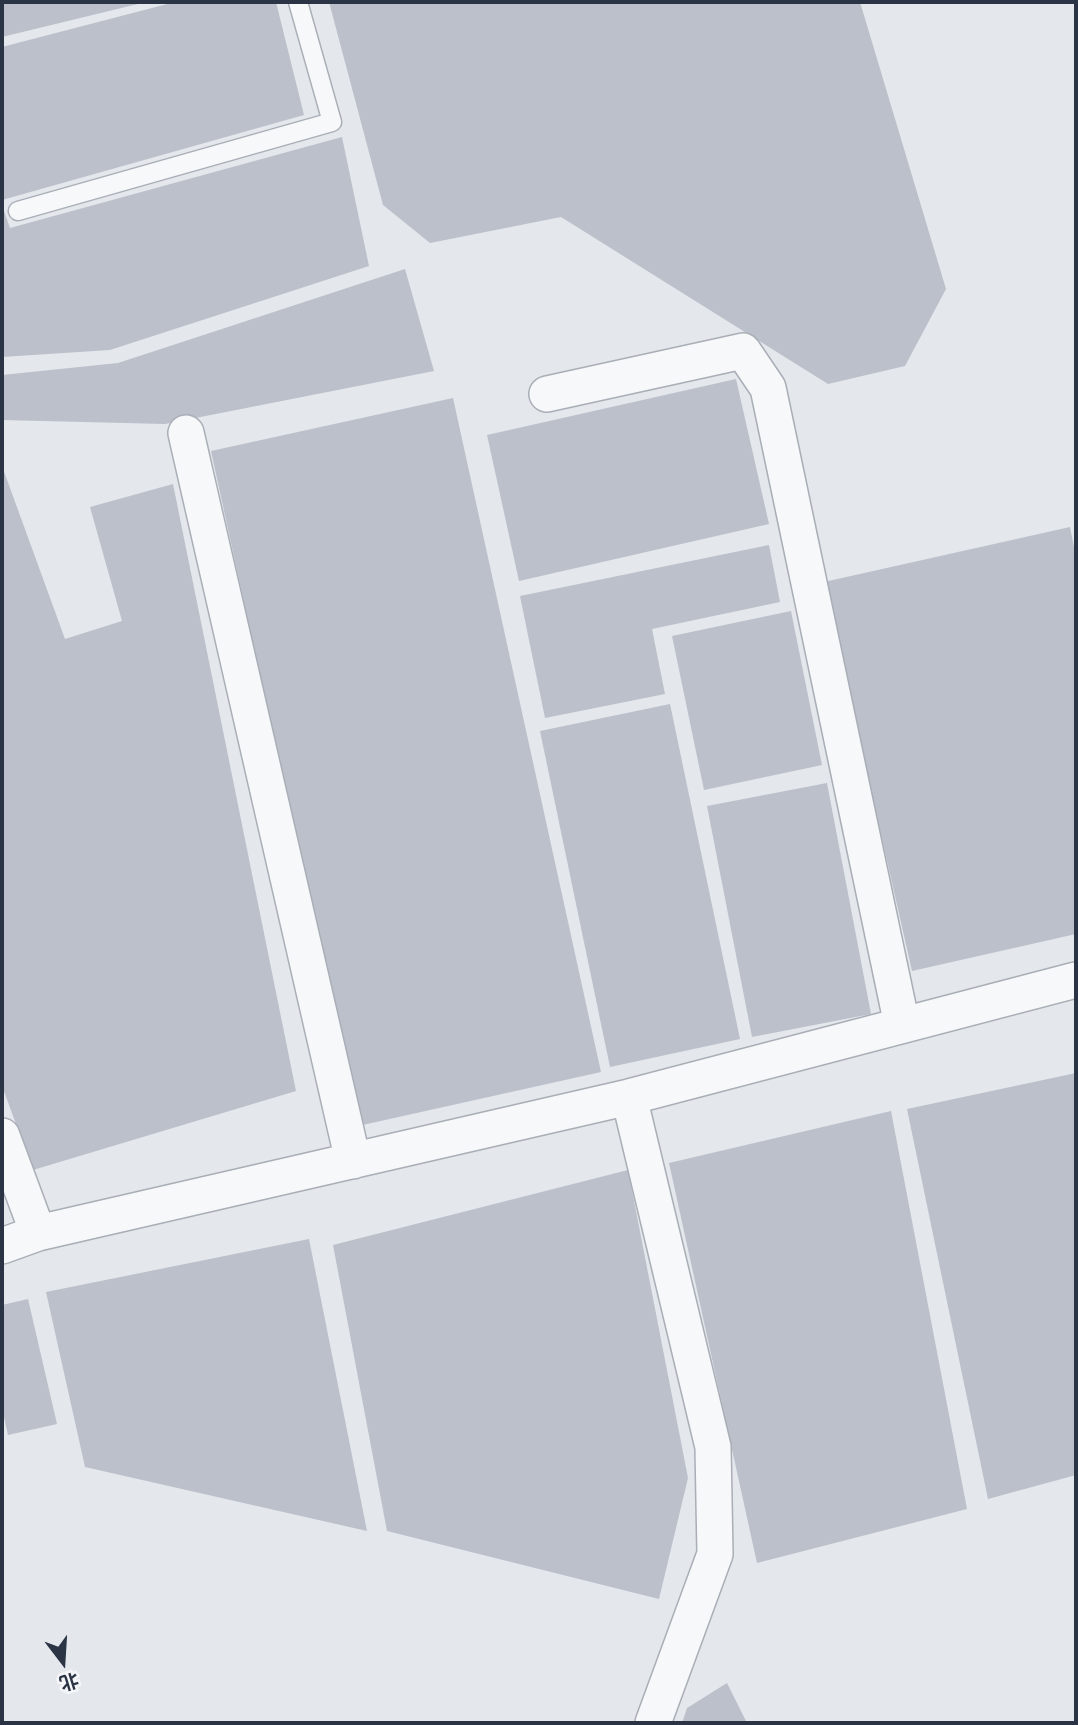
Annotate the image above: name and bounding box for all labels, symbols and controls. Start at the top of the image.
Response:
north arrow [28,1627,98,1697]
text: 北 [56,1667,82,1697]

